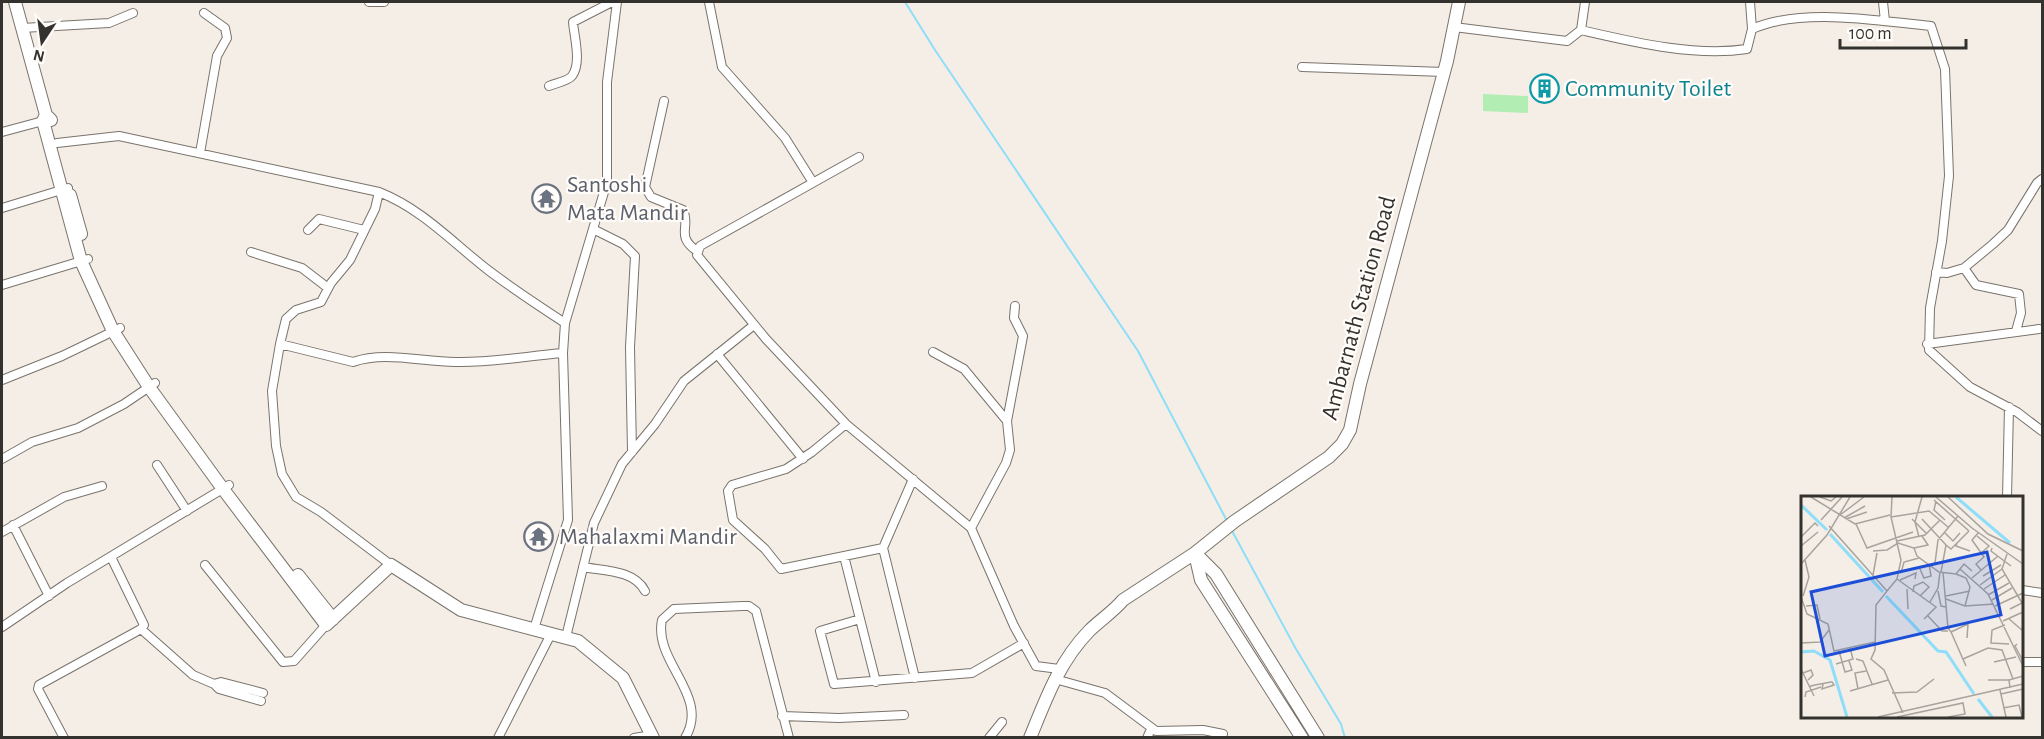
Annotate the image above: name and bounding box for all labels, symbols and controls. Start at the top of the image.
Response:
north arrow [12,12,72,72]
scale bar [1840,12,1966,50]
text: 100 m [1849,25,1892,43]
text: N [32,47,46,65]
building icon: Community Toilet [1528,73,1560,105]
place label: Community Toilet [1565,77,1732,101]
place label: Santoshi Mata Mandir [567,173,688,225]
temple icon: Santoshi Mata Mandir [530,183,562,215]
street label: Ambarnath Station Road [1318,194,1400,422]
inset map [1801,496,2023,718]
temple icon: Mahalaxmi Mandir [522,521,554,553]
place label: Mahalaxmi Mandir [559,525,737,549]

